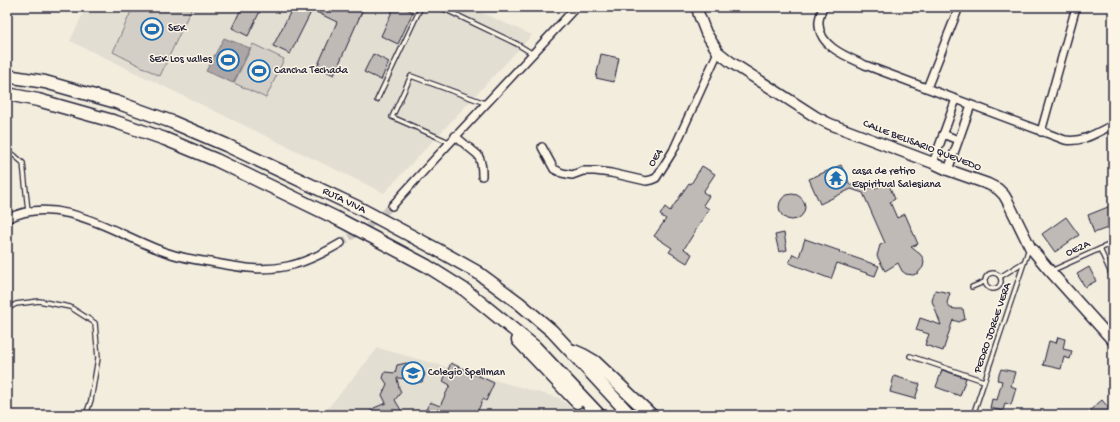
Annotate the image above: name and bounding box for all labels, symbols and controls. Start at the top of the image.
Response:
sports icon: SEK [139,16,165,42]
place label: SEK [168,23,188,35]
sports icon: SEK Los valles [215,47,241,73]
place label: SEK Los valles [149,54,213,66]
sports icon: Cancha Techada [246,58,272,84]
place label: Cancha Techada [274,65,349,77]
street label: CALLE BELISARIO QUEVEDO [861,118,983,174]
street label: OE4 [646,146,666,169]
temple icon: casa de retiro Espiritual Salesiana [823,165,849,191]
place label: casa de retiro Espiritual Salesiana [852,166,942,191]
street label: RUTA VIVA [320,185,368,217]
street label: OE2A [1064,238,1092,260]
street label: PEDRO JORGE VERA [972,281,1014,376]
school or university icon: Colegio Spellman [400,360,426,386]
place label: Colegio Spellman [428,367,506,379]

